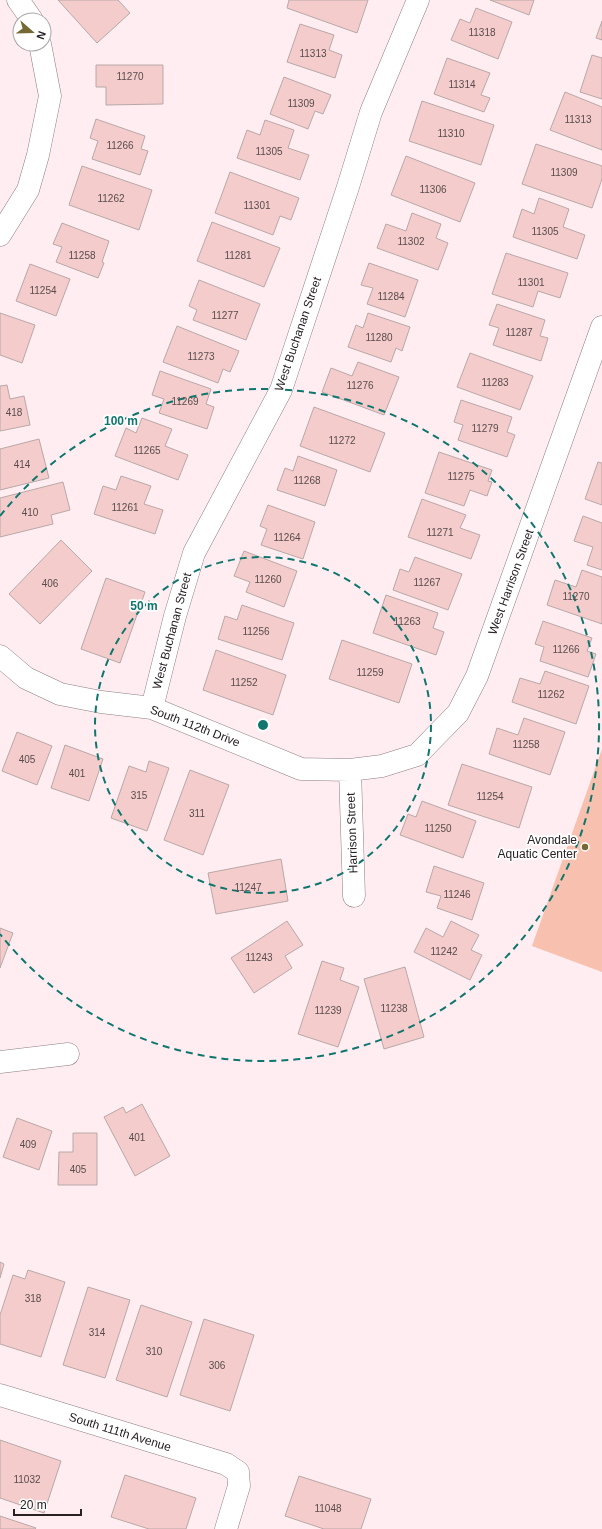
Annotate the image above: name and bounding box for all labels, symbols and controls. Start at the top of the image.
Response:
north arrow [12,12,52,52]
house number: 11318 [468,27,496,38]
text: N [34,30,48,41]
house number: 11313 [299,48,327,59]
house number: 11270 [116,71,144,82]
house number: 11314 [448,79,476,90]
house number: 11309 [287,98,315,109]
house number: 11313 [564,114,592,125]
house number: 11310 [437,128,465,139]
house number: 11266 [106,140,134,151]
house number: 11305 [255,146,283,157]
house number: 11309 [550,167,578,178]
house number: 11306 [419,184,447,195]
house number: 11262 [97,193,125,204]
house number: 11301 [243,200,271,211]
house number: 11305 [531,226,559,237]
house number: 11302 [397,236,425,247]
house number: 11258 [68,250,96,261]
house number: 11281 [224,250,252,261]
street label: West Buchanan Street [272,274,324,393]
house number: 11301 [517,277,545,288]
house number: 11254 [29,285,57,296]
house number: 11284 [377,291,405,302]
house number: 11277 [211,310,239,321]
house number: 11287 [505,327,533,338]
house number: 11280 [365,332,393,343]
house number: 11273 [187,351,215,362]
house number: 11283 [481,377,509,388]
house number: 11276 [346,380,374,391]
house number: 11269 [171,396,199,407]
house number: 418 [6,407,23,418]
text: 100 m [104,414,138,428]
house number: 11279 [471,423,499,434]
house number: 11272 [328,435,356,446]
house number: 11265 [133,445,161,456]
house number: 414 [14,459,31,470]
house number: 11275 [447,471,475,482]
house number: 11268 [293,475,321,486]
house number: 11261 [111,502,139,513]
house number: 410 [22,507,39,518]
house number: 11271 [426,527,454,538]
street label: West Harrison Street [485,527,537,637]
house number: 11264 [273,532,301,543]
street label: West Buchanan Street [150,571,194,691]
house number: 11260 [254,574,282,585]
house number: 11267 [413,577,441,588]
house number: 406 [42,578,59,589]
house number: 11270 [562,591,590,602]
text: 50 m [130,599,158,613]
house number: 11263 [393,616,421,627]
house number: 11256 [242,626,270,637]
house number: 11266 [552,644,580,655]
house number: 11259 [356,667,384,678]
house number: 11252 [230,677,258,688]
house number: 11262 [537,689,565,700]
street label: South 112th Drive [148,702,242,750]
centre of rings [256,718,270,732]
house number: 11258 [512,739,540,750]
house number: 405 [19,754,36,765]
house number: 401 [69,768,86,779]
house number: 315 [131,790,148,801]
house number: 11254 [476,791,504,802]
street label: Harrison Street [344,792,360,874]
house number: 311 [189,808,205,819]
house number: 11250 [424,823,452,834]
place label: Avondale Aquatic Center [498,833,577,861]
marker: Avondale Aquatic Center [580,842,590,852]
house number: 11247 [234,882,262,893]
house number: 11246 [443,889,471,900]
house number: 11242 [430,946,458,957]
house number: 11243 [245,952,273,963]
house number: 11238 [380,1003,408,1014]
house number: 11239 [314,1005,342,1016]
house number: 401 [129,1132,146,1143]
house number: 409 [20,1139,37,1150]
house number: 405 [70,1164,87,1175]
house number: 318 [25,1293,42,1304]
house number: 314 [89,1327,106,1338]
house number: 310 [146,1346,163,1357]
house number: 306 [209,1360,226,1371]
street label: South 111th Avenue [67,1410,173,1454]
house number: 11032 [13,1474,41,1485]
scale bar [14,1491,81,1517]
text: 20 m [20,1498,47,1512]
house number: 11048 [314,1503,342,1514]

